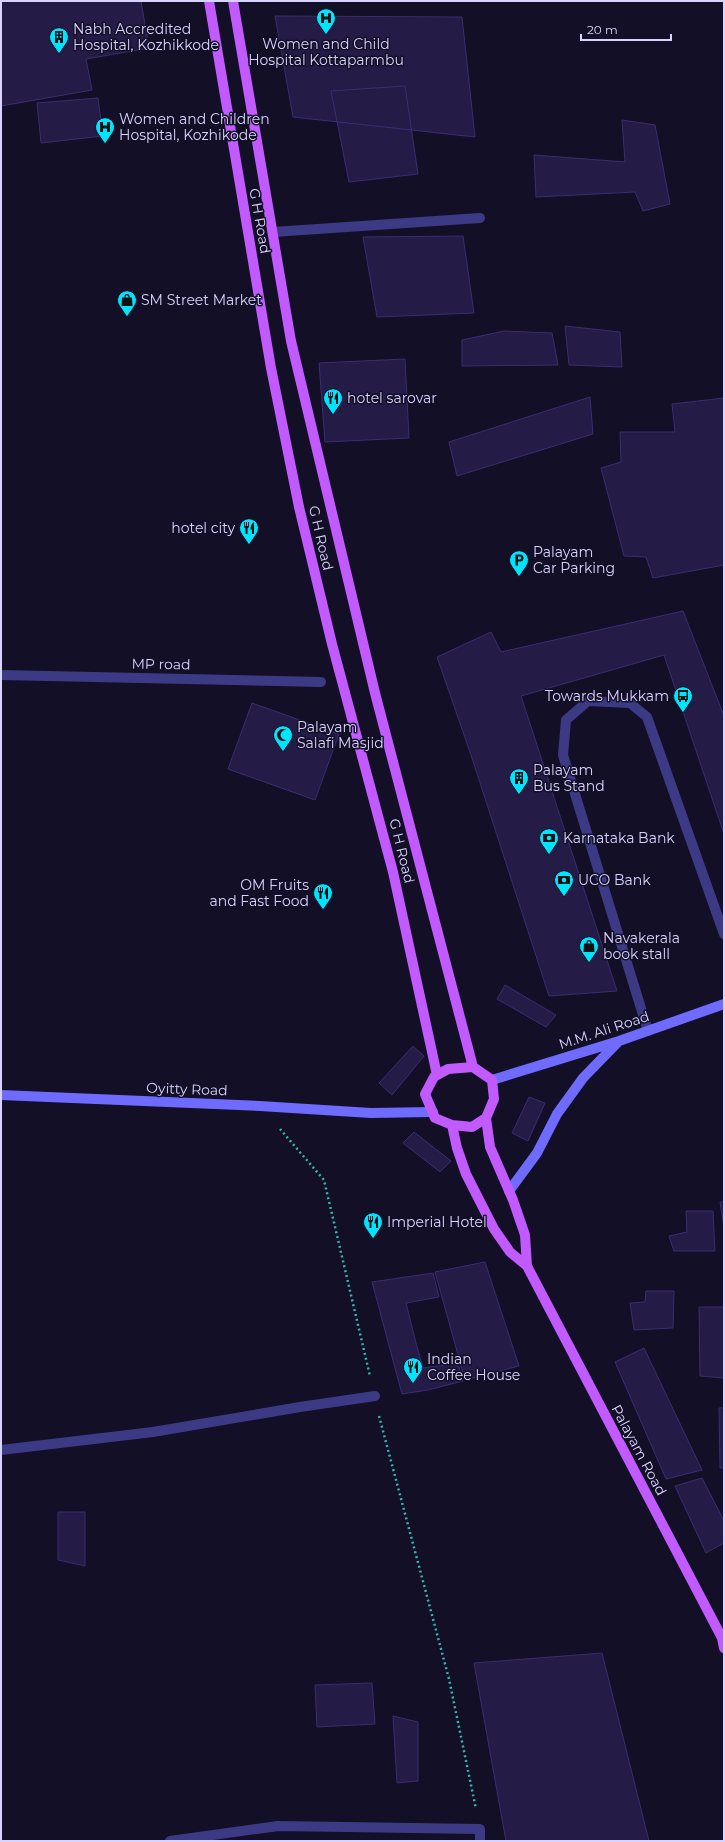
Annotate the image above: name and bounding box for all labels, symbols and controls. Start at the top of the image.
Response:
hospital icon: Women and Child Hospital Kottaparmbu [315,7,337,35]
scale bar [581,16,671,42]
place label: Nabh Accredited Hospital, Kozhikkode [73,20,219,54]
text: 20 m [587,22,618,37]
building icon: Nabh Accredited Hospital, Kozhikkode [48,26,70,54]
place label: Women and Child Hospital Kottaparmbu [248,35,404,69]
place label: Women and Children Hospital, Kozhikode [119,110,270,144]
hospital icon: Women and Children Hospital, Kozhikode [94,116,116,144]
street label: G H Road [245,187,275,255]
shop icon: SM Street Market [116,289,138,317]
place label: SM Street Market [141,291,262,309]
restaurant icon: hotel sarovar [322,387,344,415]
place label: hotel sarovar [347,389,437,407]
street label: G H Road [305,504,337,572]
restaurant icon: hotel city [238,517,260,545]
place label: hotel city [171,519,235,537]
place label: Palayam Car Parking [533,543,615,577]
parking icon: Palayam Car Parking [508,549,530,577]
street label: MP road [131,654,191,674]
bus stop icon: Towards Mukkam [672,685,694,713]
place label: Towards Mukkam [545,687,669,705]
place label: Palayam Salafi Masjid [297,718,384,752]
mosque icon: Palayam Salafi Masjid [272,724,294,752]
place label: Palayam Bus Stand [533,761,605,795]
building icon: Palayam Bus Stand [508,767,530,795]
street label: G H Road [385,817,419,885]
bank icon: Karnataka Bank [538,827,560,855]
place label: Karnataka Bank [563,829,675,847]
bank icon: UCO Bank [553,869,575,897]
place label: UCO Bank [578,871,651,889]
place label: OM Fruits and Fast Food [209,876,309,910]
restaurant icon: OM Fruits and Fast Food [312,882,334,910]
place label: Navakerala book stall [603,929,680,963]
shop icon: Navakerala book stall [578,935,600,963]
street label: M.M. Ali Road [556,1007,652,1053]
street label: Oyitty Road [146,1079,228,1099]
restaurant icon: Imperial Hotel [362,1211,384,1239]
place label: Imperial Hotel [387,1213,487,1231]
place label: Indian Coffee House [427,1350,520,1384]
restaurant icon: Indian Coffee House [402,1356,424,1384]
street label: Palayam Road [607,1401,671,1499]

